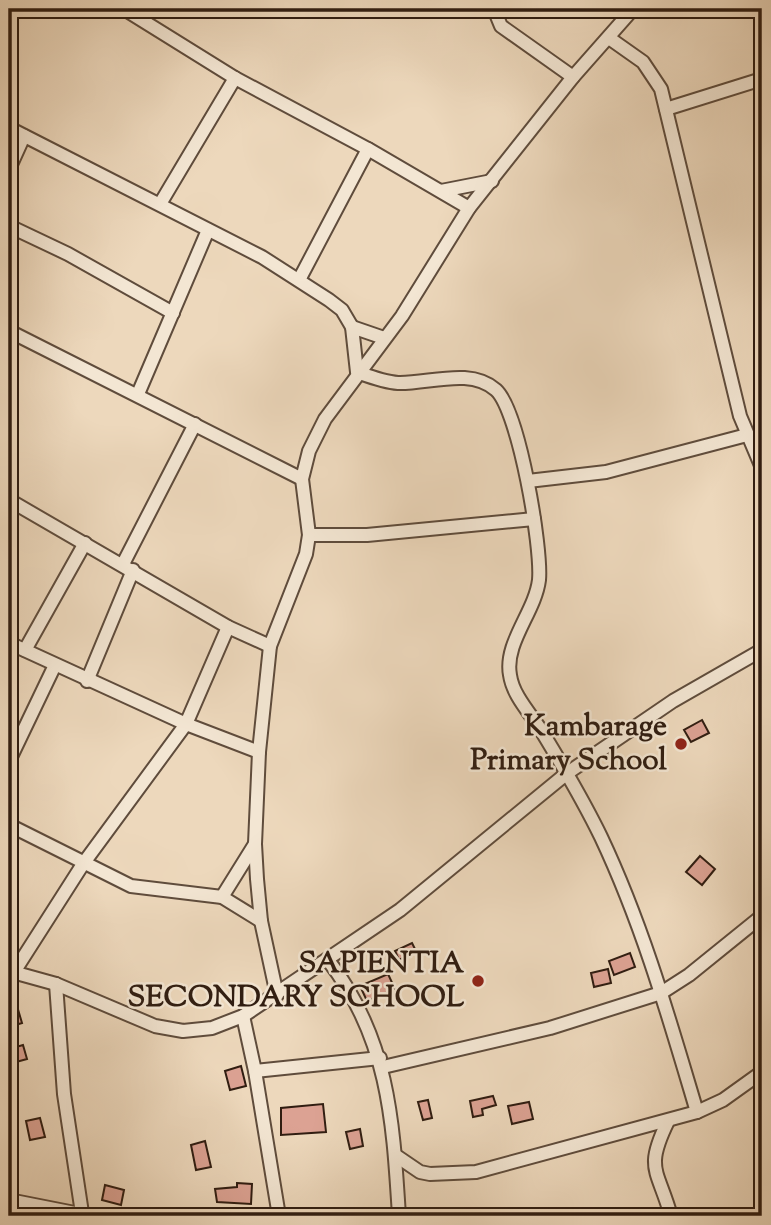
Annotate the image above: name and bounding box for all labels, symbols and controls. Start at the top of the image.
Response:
place label: Kambarage Primary School [470,706,668,783]
marker: Kambarage Primary School [673,736,689,752]
place label: SAPIENTIA SECONDARY SCHOOL [128,943,465,1020]
marker: SAPIENTIA SECONDARY SCHOOL [470,973,486,989]

